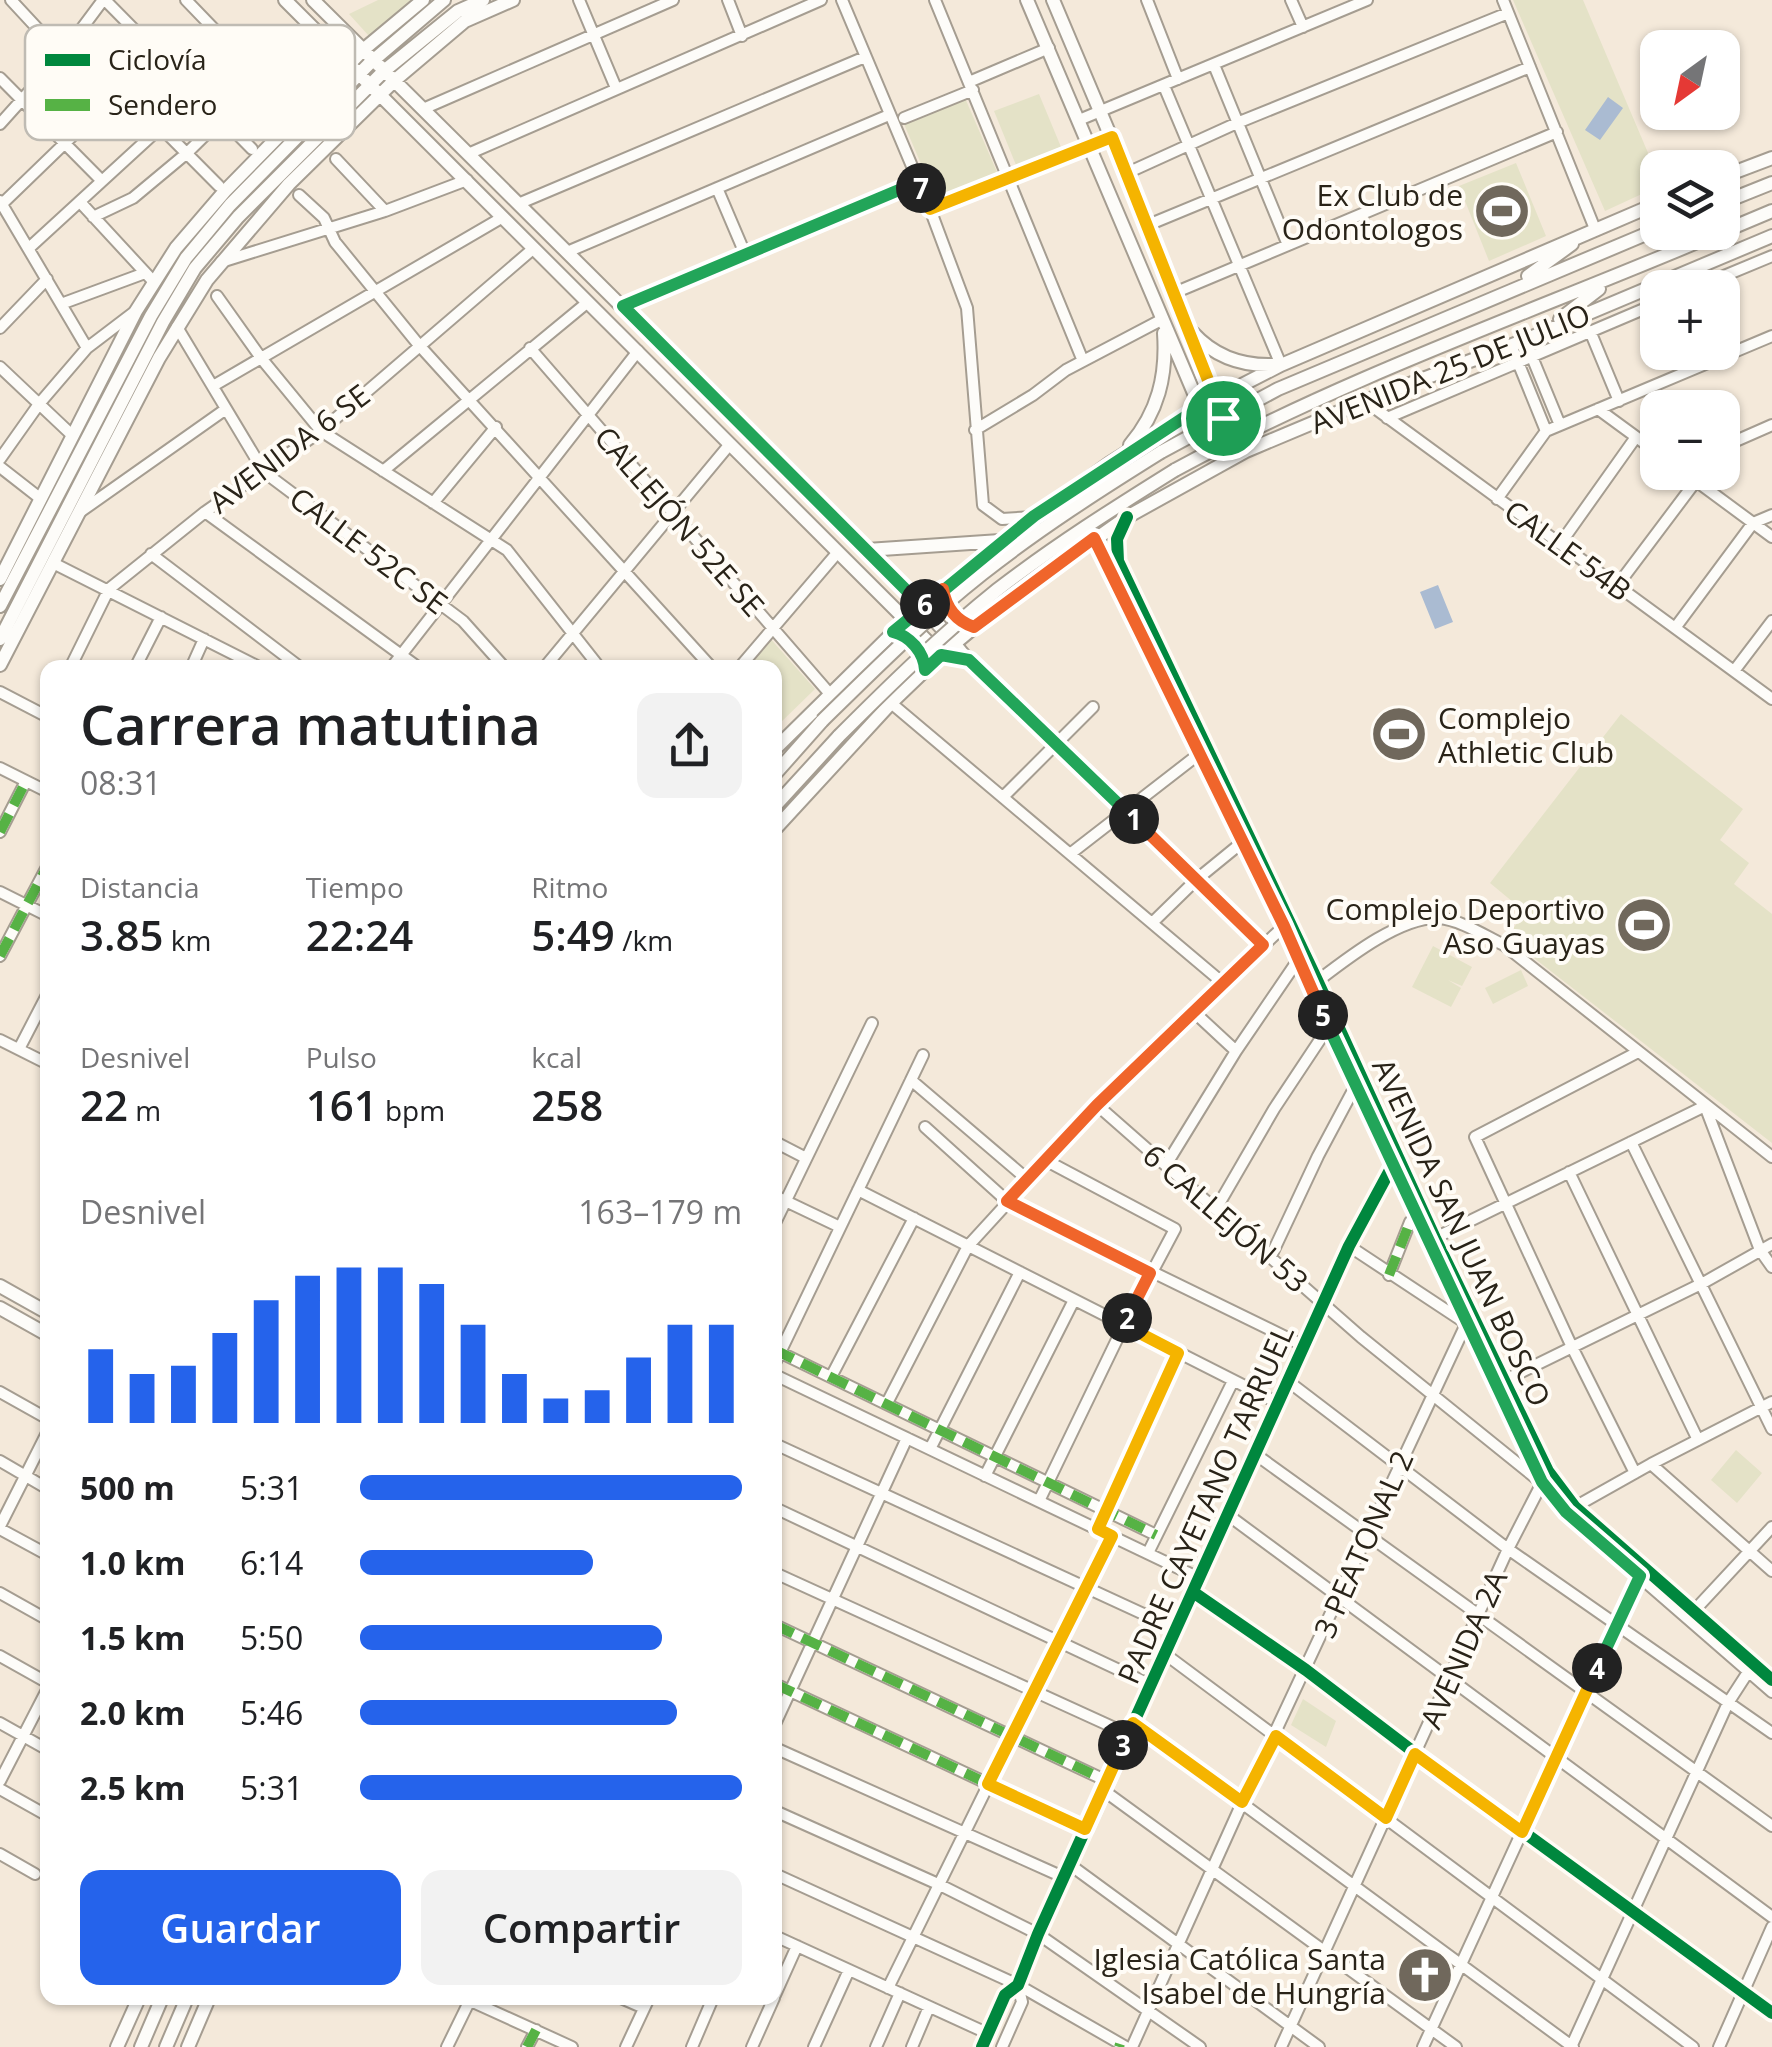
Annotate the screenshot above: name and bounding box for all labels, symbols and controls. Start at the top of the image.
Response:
legend [25,25,355,140]
north arrow [1640,30,1740,130]
map controls [1640,30,1740,490]
text: Ciclovía [108,40,207,78]
text: Sendero [108,85,217,123]
button: layers [1640,150,1740,250]
pin: 7 [896,163,946,213]
text: 7 [913,169,929,207]
place label: Ex Club de Odontologos [1282,174,1463,249]
sports icon: Ex Club de Odontologos [1472,181,1532,241]
button: + [1640,270,1740,370]
street label: AVENIDA 25 DE JULIO [1304,293,1596,443]
street label: AVENIDA 6 SE [200,374,378,522]
pin [1181,376,1266,461]
button: − [1640,390,1740,490]
icon: arrive [1196,391,1251,446]
street label: CALLEJÓN 52E SE [586,417,774,625]
street label: CALLE 52C SE [282,477,456,623]
street label: CALLE 54B [1496,490,1640,610]
pin: 6 [900,579,950,629]
text: 6 [917,585,933,623]
text: Carrera matutina [80,686,541,761]
button: share [637,693,742,798]
place label: Complejo Athletic Club [1438,697,1614,772]
sports icon: Complejo Athletic Club [1369,704,1429,764]
text: 08:31 [80,761,162,804]
pin: 1 [1109,794,1159,844]
text: 1 [1126,800,1142,838]
text: Distancia [80,868,199,906]
text: Tiempo [306,868,404,906]
text: Ritmo [531,868,608,906]
place label: Complejo Deportivo Aso Guayas [1326,888,1605,963]
sports icon: Complejo Deportivo Aso Guayas [1614,895,1674,955]
text: 3.85 [80,906,164,963]
text: 22:24 [306,906,413,963]
text: 5:49 [531,906,615,963]
text: km [164,921,211,959]
text: /km [615,921,673,959]
pin: 5 [1298,990,1348,1040]
text: 5 [1315,996,1331,1034]
text: Desnivel [80,1038,190,1076]
text: Pulso [306,1038,377,1076]
text: kcal [531,1038,582,1076]
street label: AVENIDA SAN JUAN BOSCO [1363,1051,1561,1413]
text: 22 [80,1076,128,1133]
text: 161 [306,1076,378,1133]
text: 258 [531,1076,603,1133]
text: m [128,1091,161,1129]
text: bpm [378,1091,445,1129]
street label: 6 CALLEJÓN 53 [1134,1135,1318,1301]
text: Desnivel [80,1190,206,1233]
text: 163–179 m [578,1190,742,1233]
pin: 2 [1102,1293,1152,1343]
text: 2 [1119,1299,1135,1337]
street label: PADRE CAYETANO TARRUEL [1107,1318,1303,1690]
street label: 3 PEATONAL 2 [1303,1444,1423,1644]
text: 500 m [80,1466,175,1509]
text: 5:31 [240,1466,303,1509]
text: 1.0 km [80,1541,185,1584]
text: 6:14 [240,1541,303,1584]
street label: AVENIDA 2A [1410,1563,1516,1735]
text: 1.5 km [80,1616,185,1659]
text: 5:50 [240,1616,303,1659]
pin: 4 [1572,1643,1622,1693]
text: 4 [1589,1649,1605,1687]
text: 2.0 km [80,1691,185,1734]
text: 5:46 [240,1691,303,1734]
pin: 3 [1098,1720,1148,1770]
text: 3 [1115,1726,1131,1764]
text: 2.5 km [80,1766,185,1809]
text: 5:31 [240,1766,303,1809]
button: Guardar [80,1870,401,1985]
button: Compartir [421,1870,742,1985]
place label: Iglesia Católica Santa Isabel de Hungría [1093,1938,1386,2013]
church icon: Iglesia Católica Santa Isabel de Hungría [1395,1945,1455,2005]

